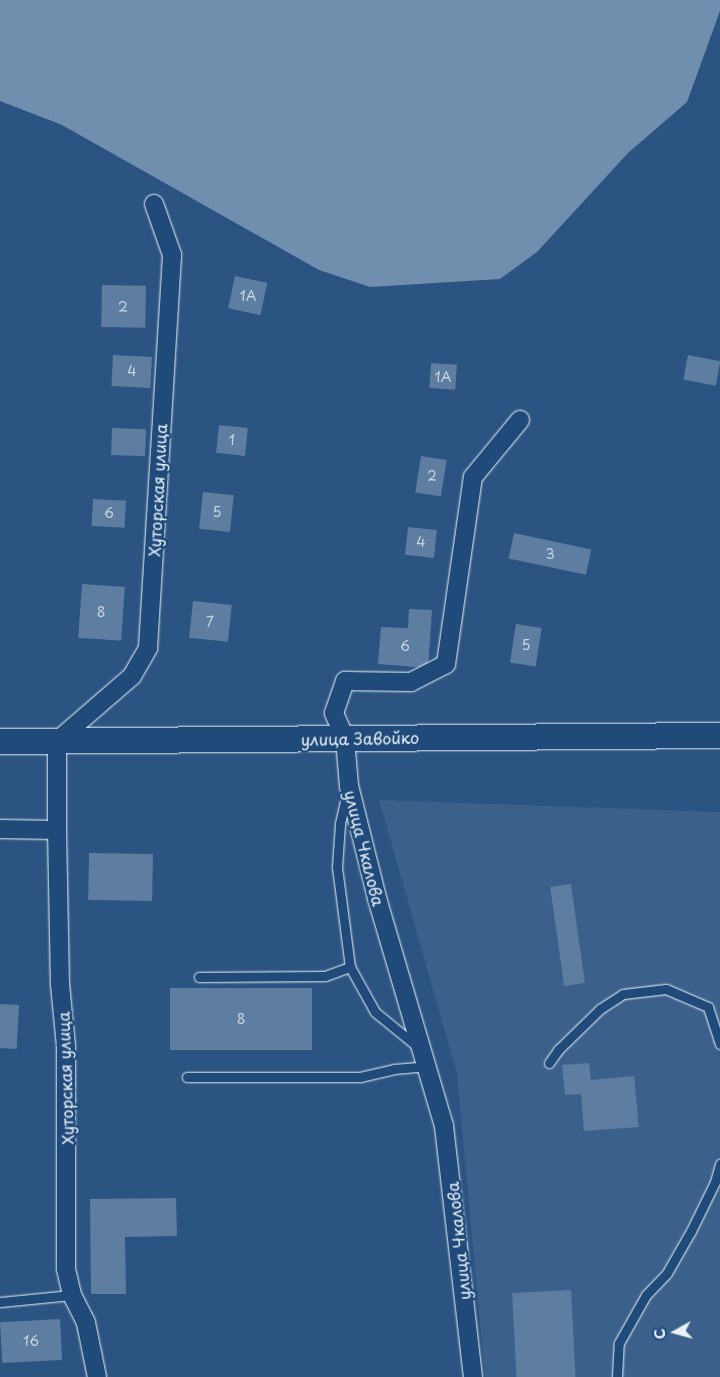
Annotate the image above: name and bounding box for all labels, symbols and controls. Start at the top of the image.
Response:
house number: 1А [239,288,257,304]
house number: 2 [118,299,128,315]
house number: 4 [127,363,137,379]
house number: 1А [434,369,452,385]
street label: Хуторская улица [144,423,170,557]
house number: 1 [229,432,235,448]
house number: 2 [427,468,437,484]
house number: 5 [212,504,222,520]
house number: 6 [104,505,114,521]
house number: 4 [416,534,426,550]
house number: 3 [545,546,555,562]
house number: 8 [97,604,105,620]
house number: 7 [206,614,214,630]
house number: 5 [521,637,531,653]
house number: 6 [400,638,410,654]
street label: улица Завойко [301,727,419,749]
street label: улица Чкалова [341,788,389,908]
street label: Хуторская улица [53,1011,77,1145]
house number: 8 [237,1011,245,1027]
street label: улица Чкалова [442,1180,474,1302]
north arrow [650,1307,700,1357]
text: С [649,1327,671,1340]
house number: 16 [23,1333,39,1349]

